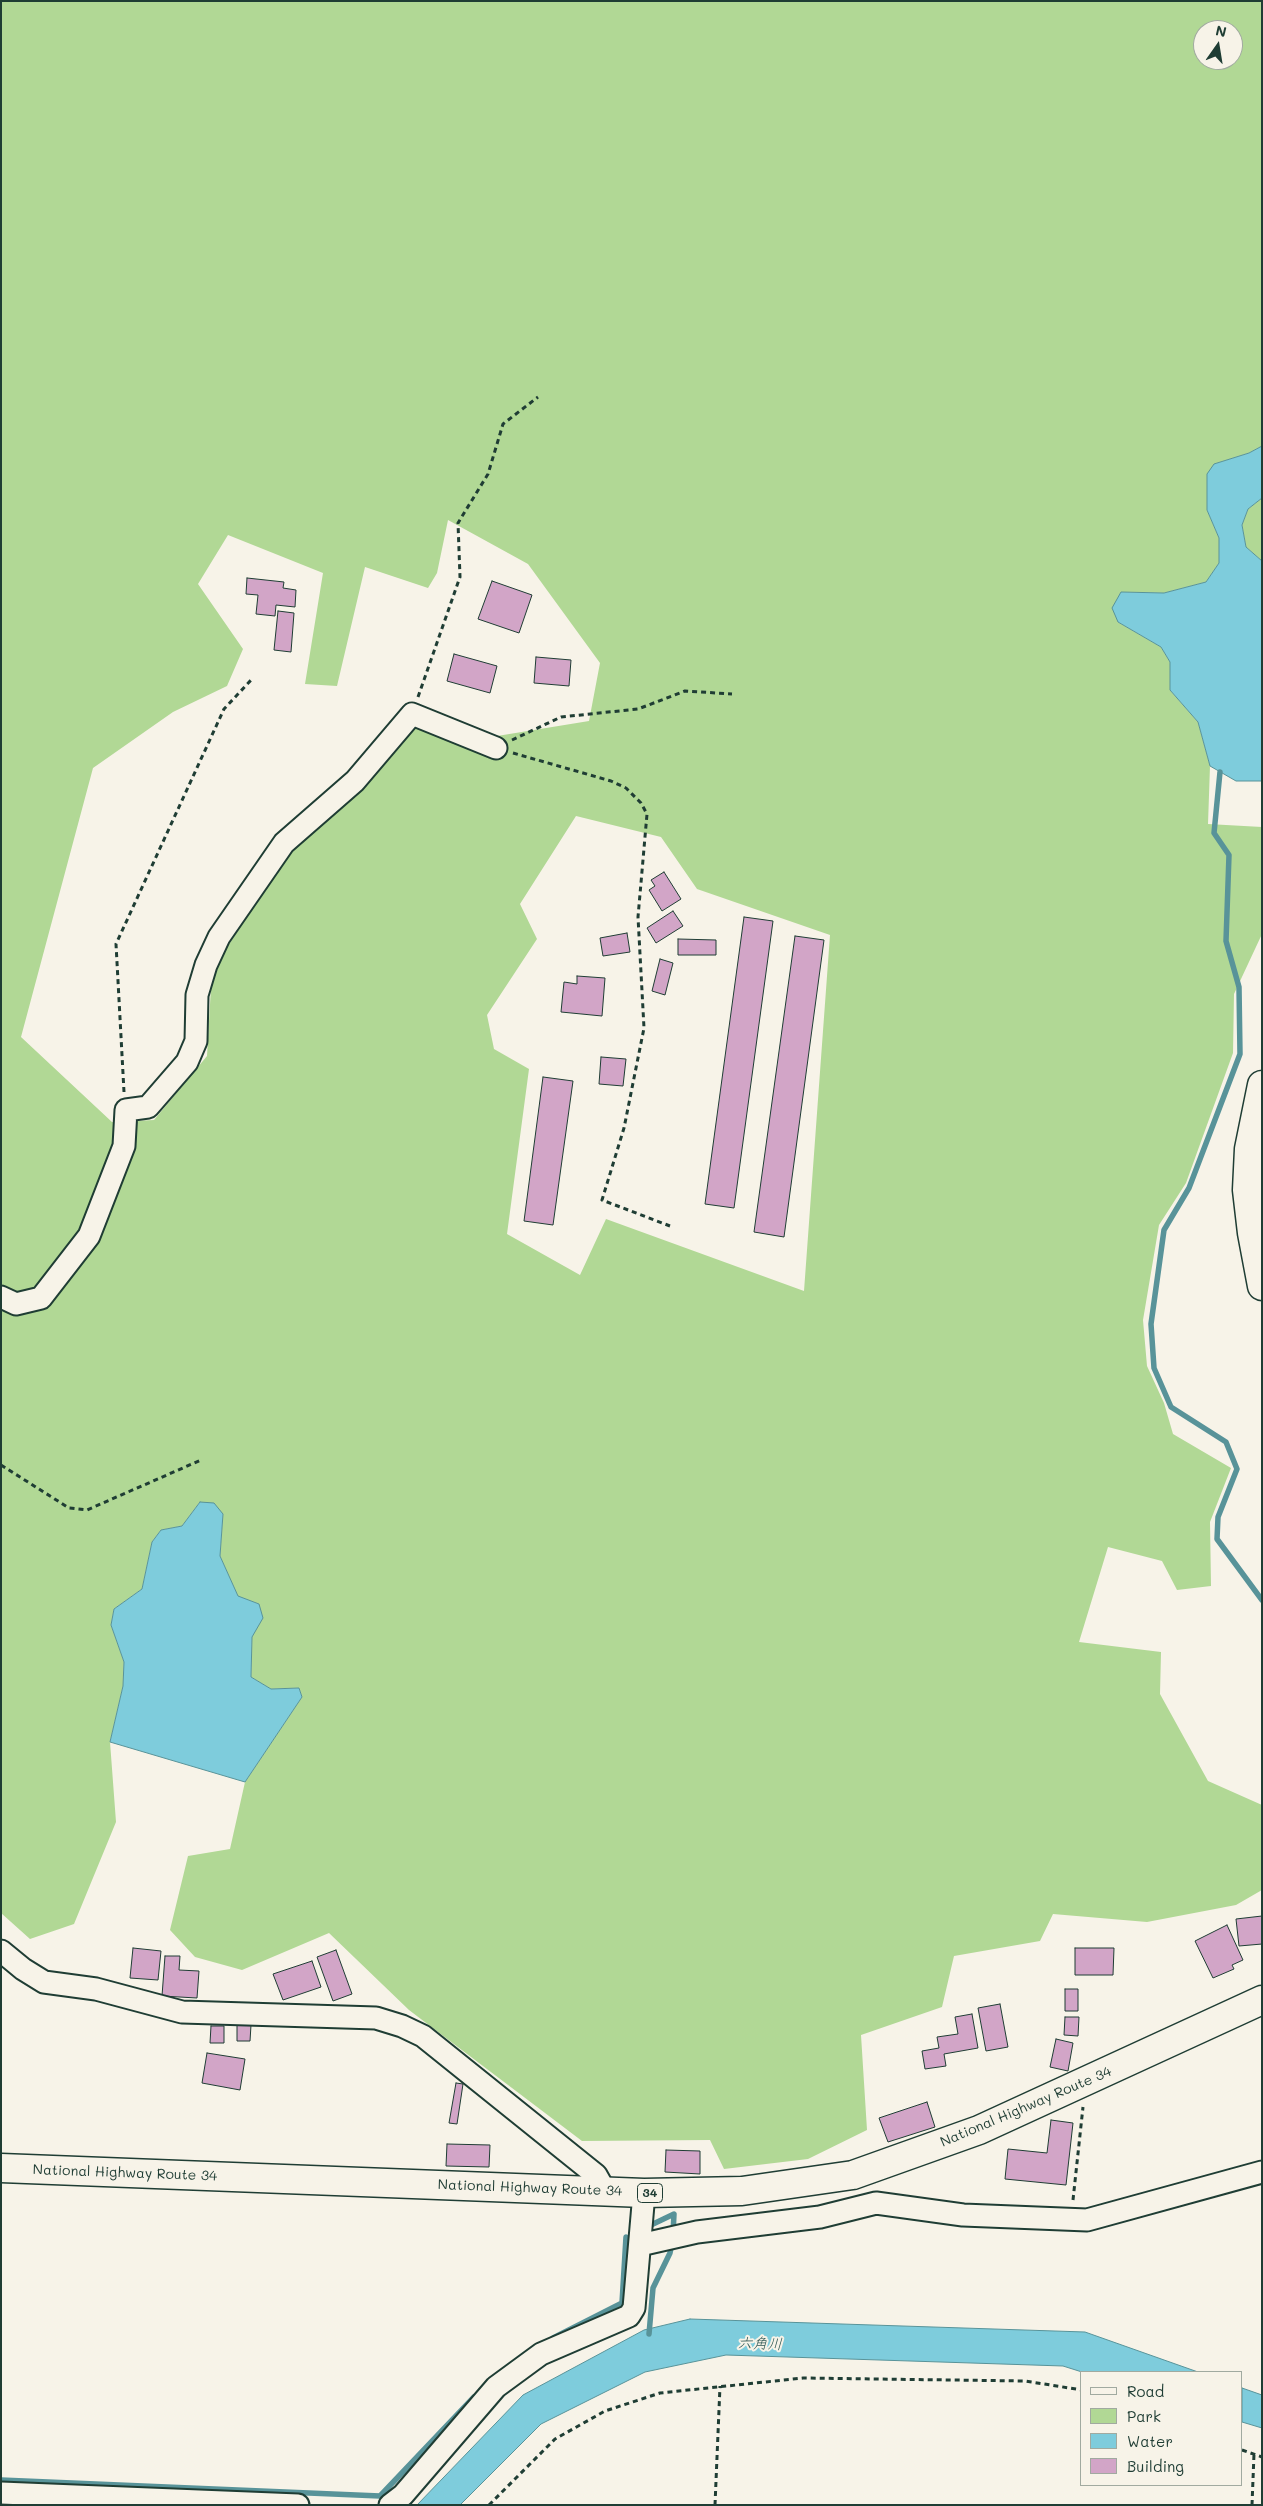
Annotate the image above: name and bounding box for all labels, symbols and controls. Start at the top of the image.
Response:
north arrow [1193,20,1243,70]
text: N [1214,20,1229,41]
street label: National Highway Route 34 [938,2063,1114,2151]
street label: National Highway Route 34 [32,2161,218,2185]
street label: National Highway Route 34 [437,2176,623,2200]
road number: 34 [638,2184,662,2202]
water label: 六角川 [737,2334,783,2354]
legend [1080,2371,1243,2486]
text: Road [1127,2381,1164,2401]
text: Park [1127,2406,1161,2426]
text: Water [1127,2431,1173,2451]
text: Building [1127,2456,1184,2476]

